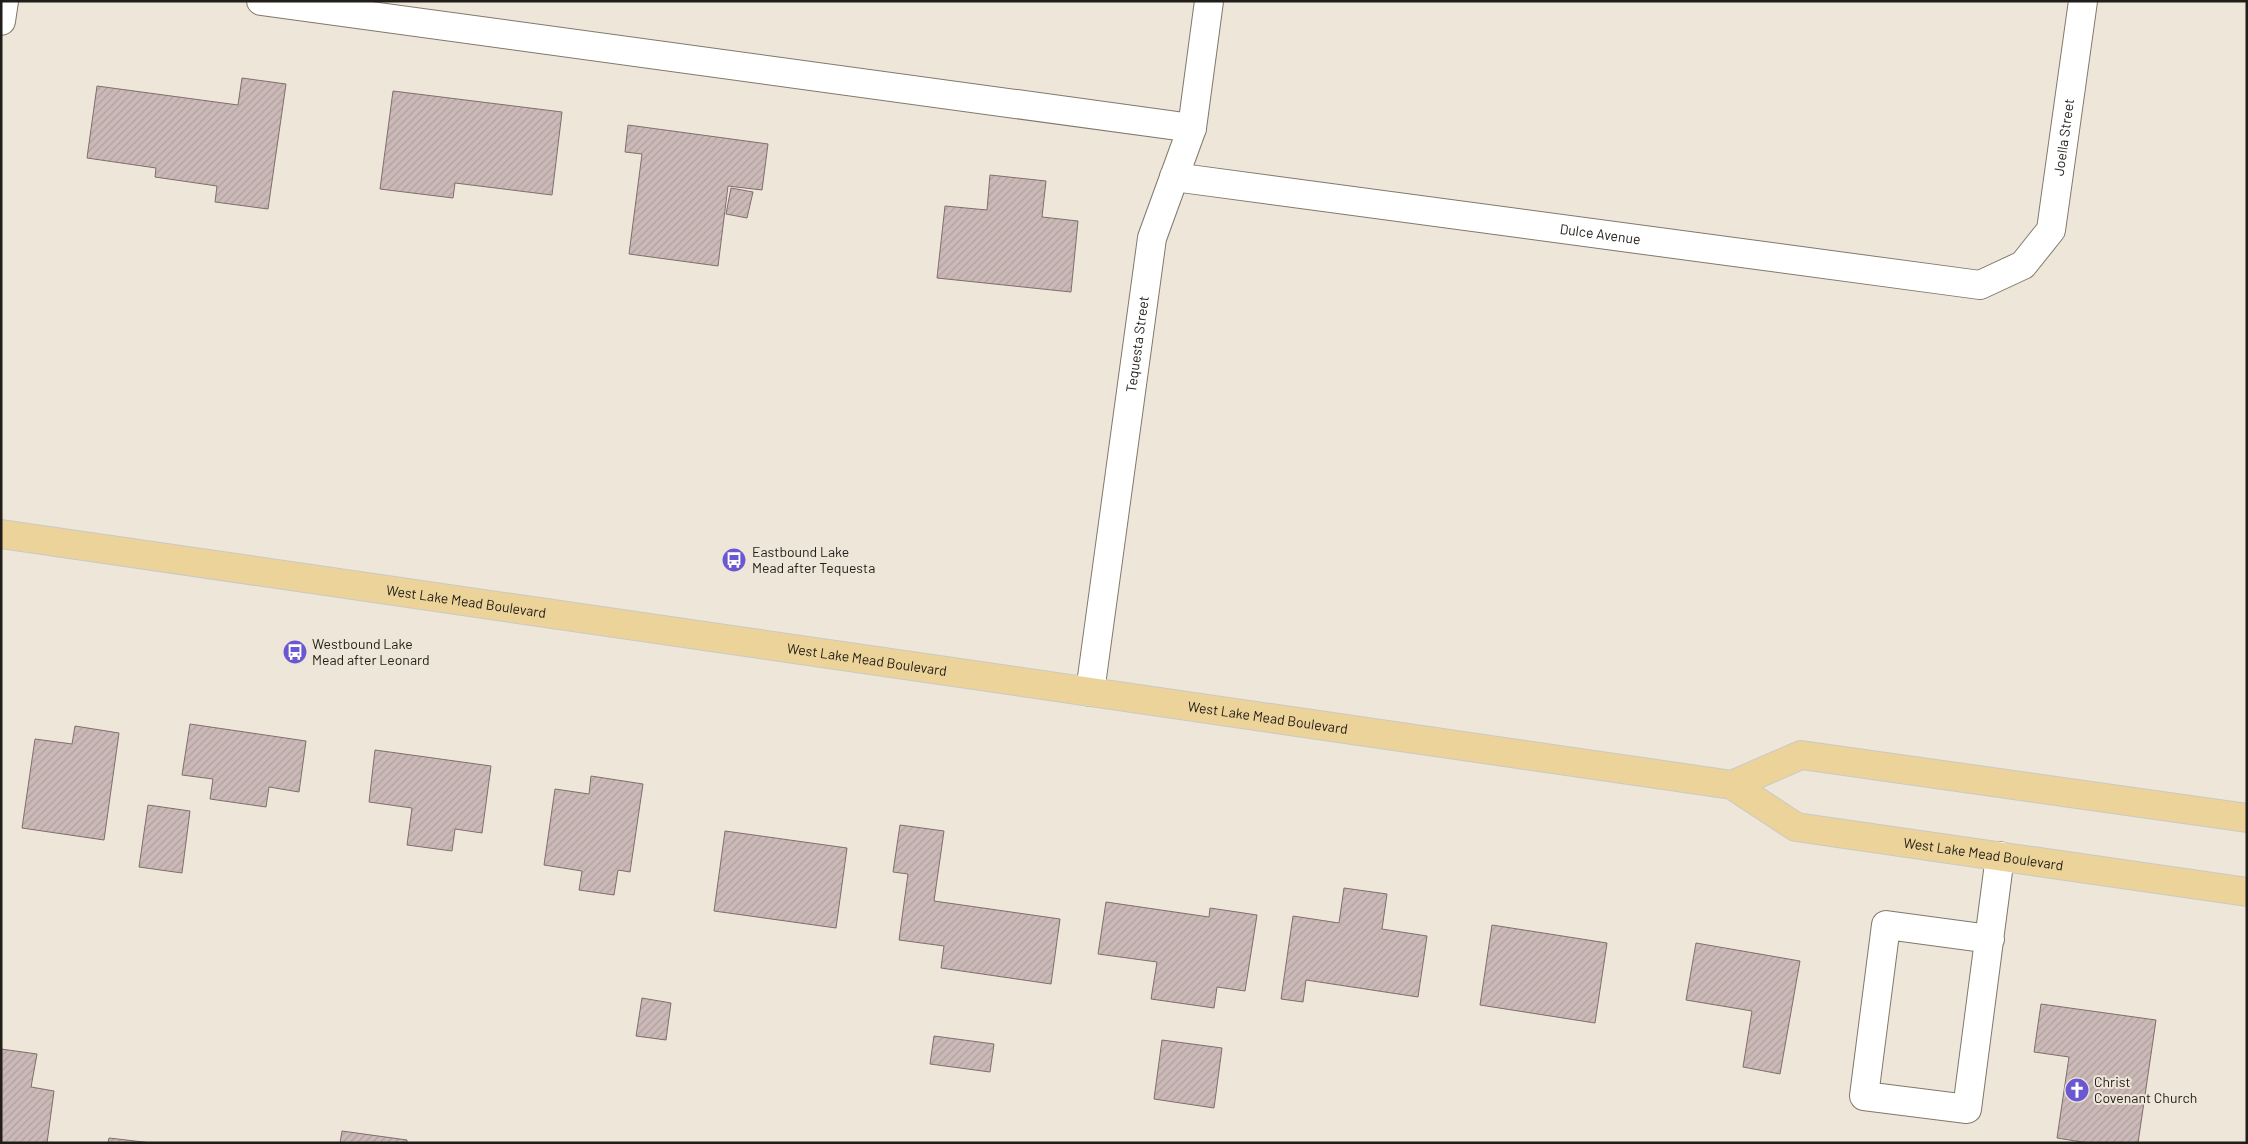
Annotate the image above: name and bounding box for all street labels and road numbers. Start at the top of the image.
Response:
street label: Joella Street [2050,98,2077,177]
street label: Dulce Avenue [1559,220,1642,247]
street label: Tequesta Street [1122,295,1152,393]
street label: West Lake Mead Boulevard [385,581,547,621]
street label: West Lake Mead Boulevard [786,639,948,679]
street label: West Lake Mead Boulevard [1187,697,1349,737]
street label: West Lake Mead Boulevard [1902,834,2065,873]

